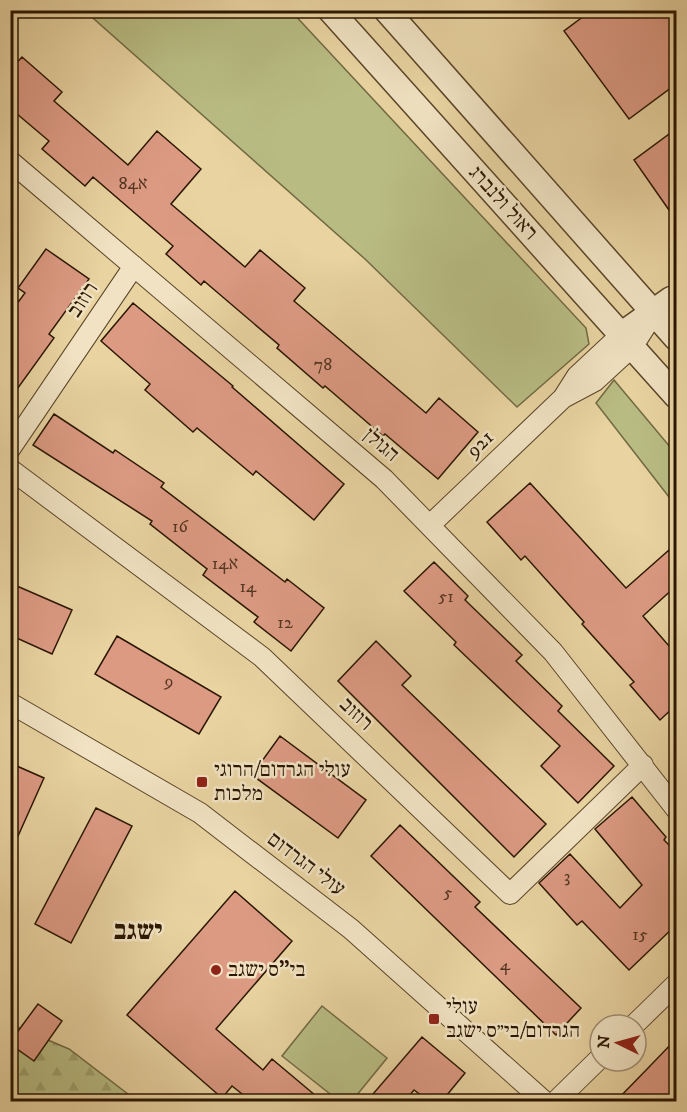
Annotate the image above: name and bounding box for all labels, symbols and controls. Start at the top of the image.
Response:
street label: ראול ולנברג [463,160,543,246]
house number: 84א [119,173,147,195]
street label: רוזוב [62,277,104,323]
house number: 78 [314,354,332,376]
street label: הגולן [358,422,404,468]
street label: 921 [460,425,499,464]
house number: 16 [172,516,189,538]
house number: 14א [212,553,238,575]
house number: 14 [240,576,257,598]
house number: 51 [438,586,454,608]
house number: 12 [277,612,293,634]
house number: 9 [164,671,173,693]
street label: רוזוב [334,692,378,736]
place label: עולי הגרדום/הרוגי מלכות [214,757,350,807]
marker: עולי הגרדום/הרוגי מלכות [195,775,209,789]
street label: עולי הגרדום [262,826,350,902]
house number: 3 [564,866,570,888]
house number: 5 [444,882,453,904]
district label: ישגב [113,914,163,948]
house number: 15 [632,924,648,946]
house number: 4 [500,954,511,976]
place label: בי"ס ישגב [228,957,305,983]
marker: בי"ס ישגב [209,963,223,977]
place label: עולי הגרדום/בי״ס ישגב [446,994,580,1044]
marker: עולי הגרדום/בי״ס ישגב [427,1012,441,1026]
north arrow [588,1013,648,1073]
text: N [594,1034,615,1049]

